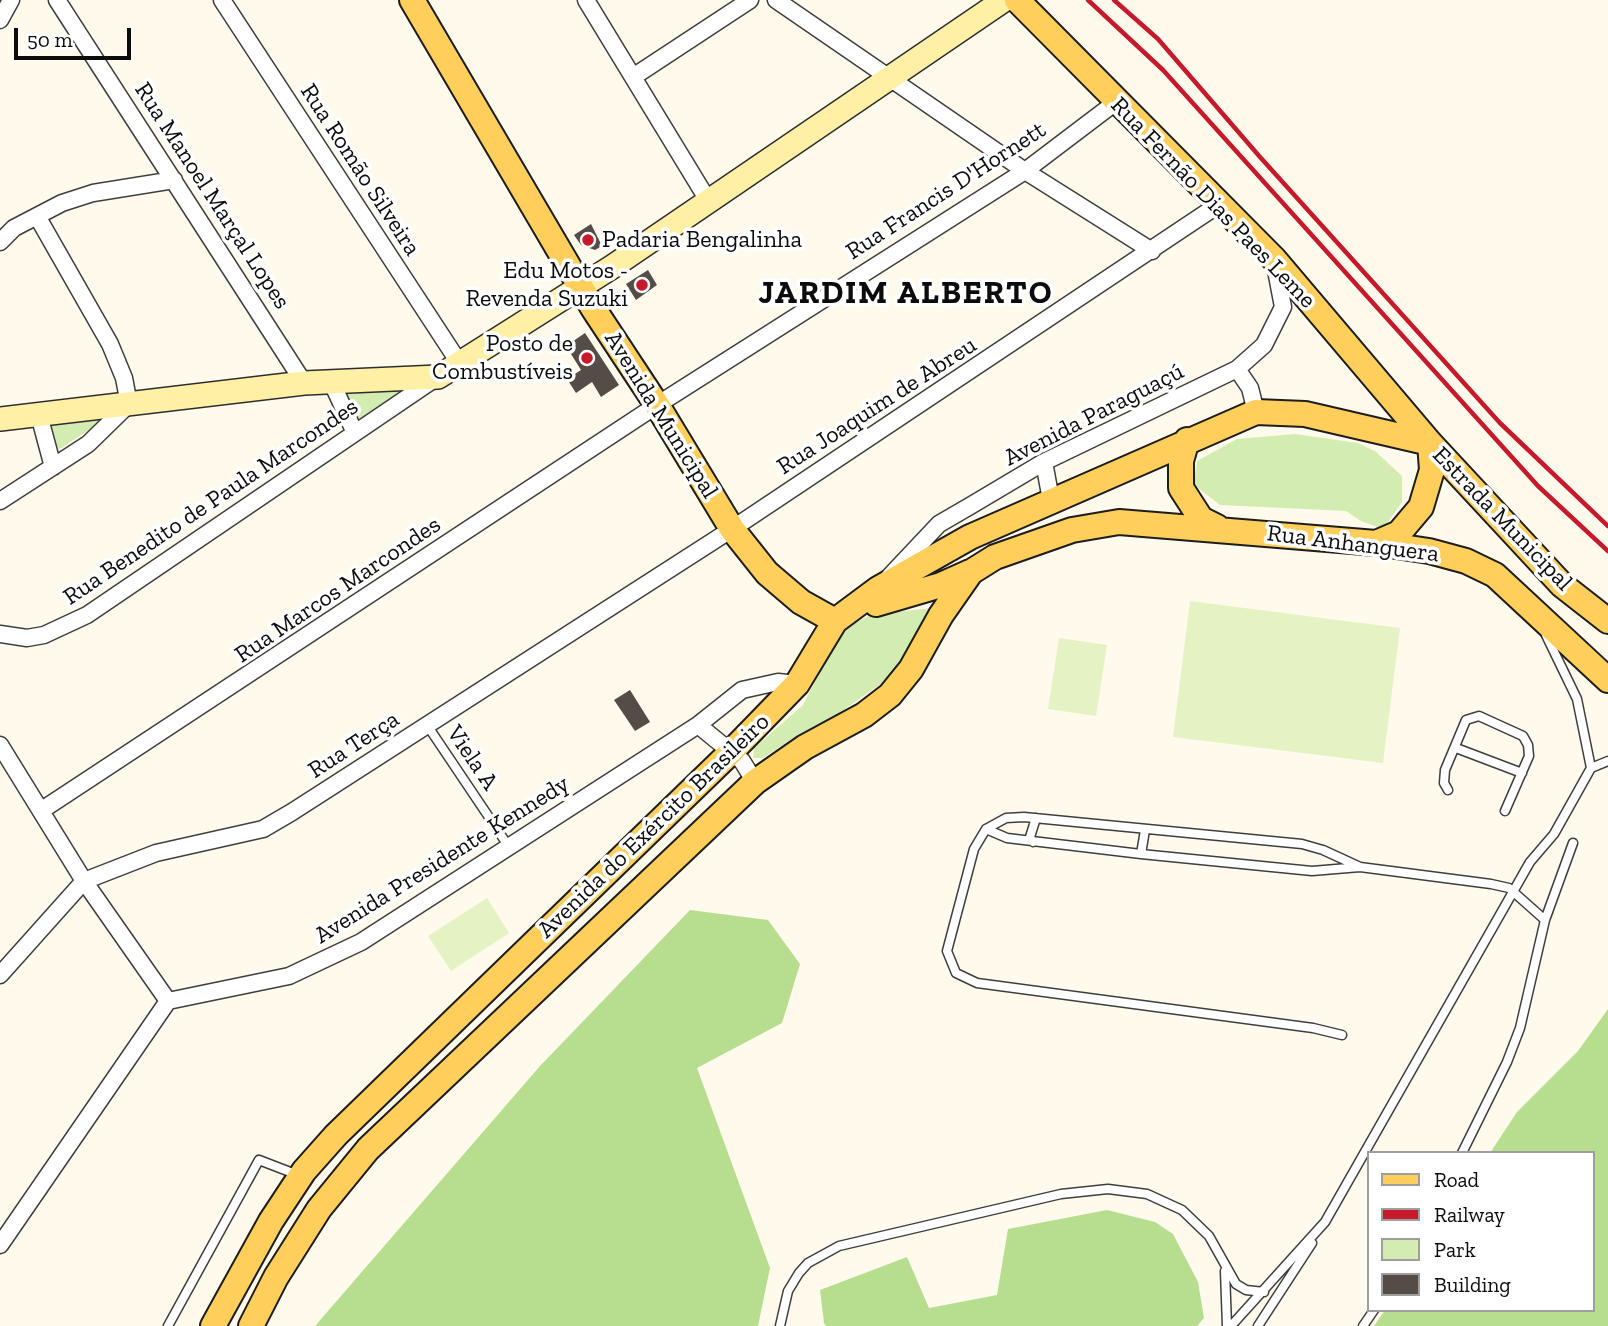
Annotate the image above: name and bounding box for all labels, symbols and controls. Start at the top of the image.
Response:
scale bar [18,14,135,58]
text: 50 m [27,27,73,52]
street label: Rua Manoel Marçal Lopes [128,77,296,315]
street label: Rua Romão Silveira [294,79,426,261]
street label: Rua Fernão Dias Paes Leme [1104,91,1322,315]
street label: Rua Francis D'Hornett [841,116,1051,266]
place label: Padaria Bengalinha [602,226,802,254]
marker: Padaria Bengalinha [580,232,596,248]
place label: Edu Motos - Revenda Suzuki [466,257,628,313]
district label: JARDIM ALBERTO [760,275,1052,313]
marker: Edu Motos - Revenda Suzuki [634,277,650,293]
street label: Avenida Municipal [598,326,724,504]
place label: Posto de Combustíveis [432,330,573,386]
street label: Rua Joaquim de Abreu [772,331,982,481]
marker: Posto de Combustíveis [579,350,595,366]
street label: Avenida Paraguaçú [999,357,1189,473]
street label: Rua Benedito de Paula Marcondes [58,392,364,612]
street label: Estrada Municipal [1426,441,1578,597]
street label: Rua Marcos Marcondes [230,510,446,670]
street label: Rua Anhanguera [1265,519,1441,569]
street label: Rua Terça [303,705,405,785]
street label: Avenida do Exército Brasileiro [532,708,776,944]
street label: Viela A [440,720,504,796]
street label: Avenida Presidente Kennedy [309,770,575,950]
legend [1366,1151,1594,1312]
text: Road [1434,1167,1479,1192]
text: Railway [1434,1202,1505,1227]
text: Park [1434,1237,1476,1262]
text: Building [1434,1272,1511,1297]

